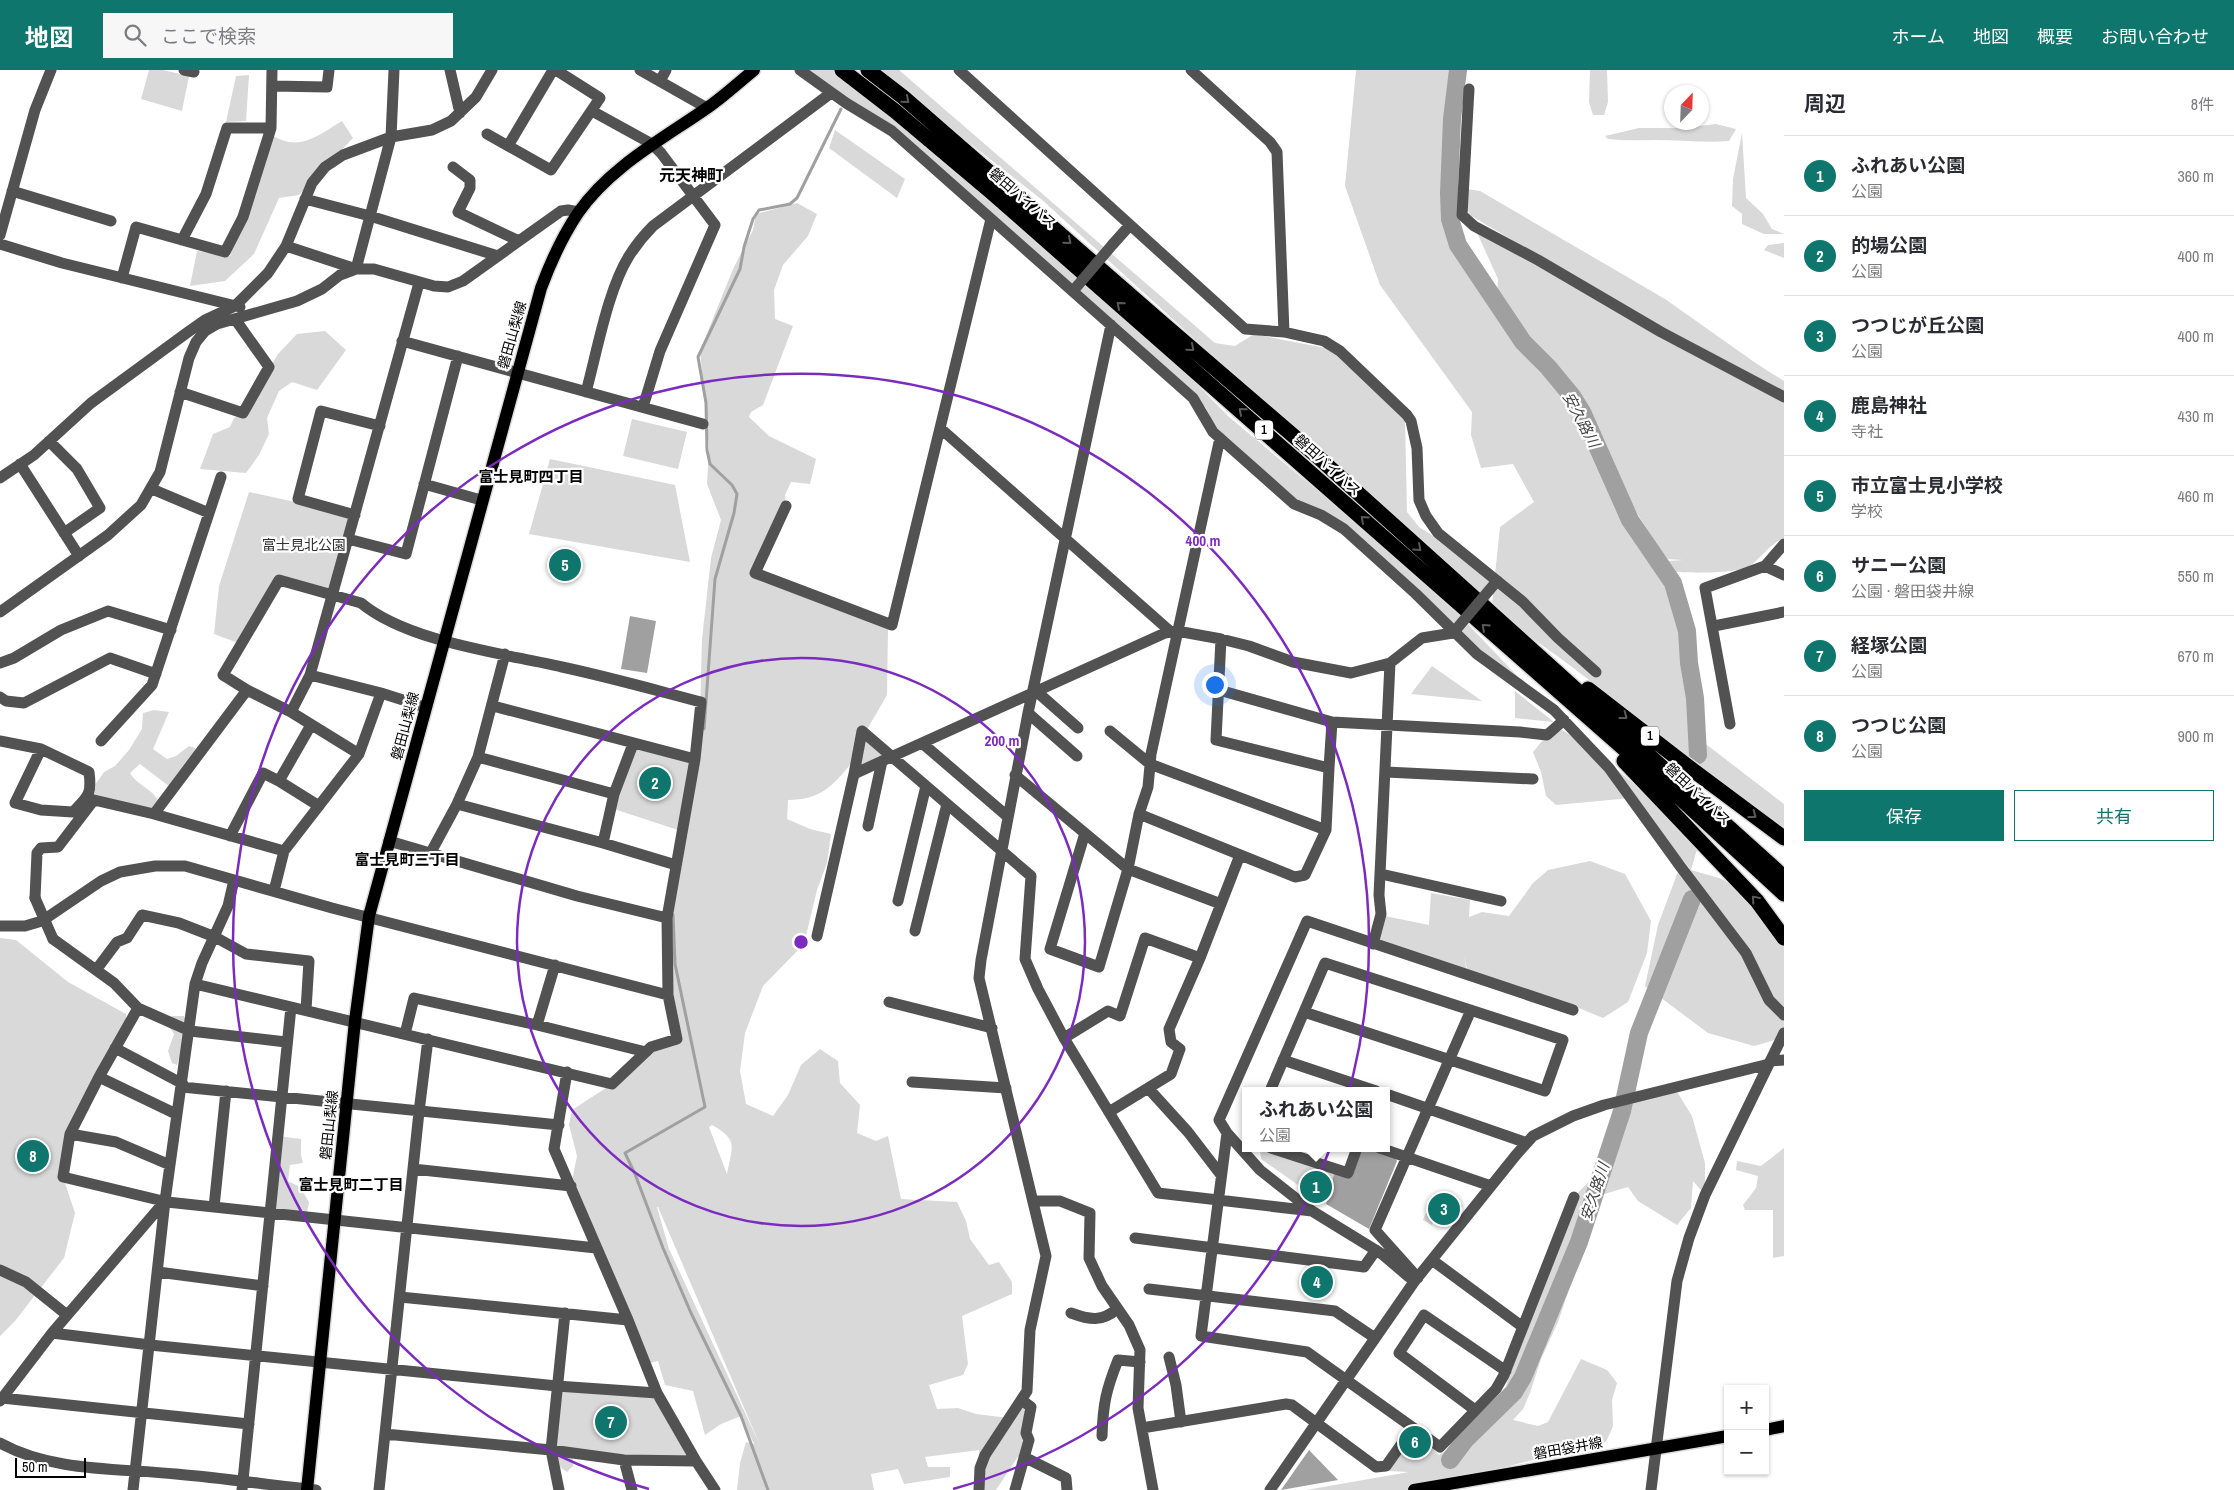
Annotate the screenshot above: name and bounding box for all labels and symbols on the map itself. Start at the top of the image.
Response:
north arrow [1664,85,1709,130]
one-way arrow [901,94,910,103]
district label: 元天神町 [659,164,723,186]
street label: 磐田バイパス [985,164,1061,232]
one-way arrow [1063,235,1072,244]
street label: 磐田山梨線 [494,299,530,371]
one-way arrow [1116,301,1125,310]
one-way arrow [1185,342,1194,351]
water label: 安久路川 [1558,388,1606,453]
one-way arrow [1239,409,1248,417]
road number: 1 [1255,420,1273,440]
street label: 磐田バイパス [1291,430,1365,500]
district label: 富士見町四丁目 [478,466,584,487]
one-way arrow [1360,516,1369,525]
text: 400 m [1186,530,1220,551]
park label: 富士見北公園 [262,536,346,554]
one-way arrow [1412,542,1421,551]
pin: 5 [549,546,581,584]
one-way arrow [1482,624,1491,633]
your location [1202,672,1228,698]
street label: 磐田山梨線 [387,690,423,762]
one-way arrow [1618,710,1628,719]
road number: 1 [1641,726,1659,746]
text: 200 m [985,730,1019,751]
street label: 磐田バイパス [1661,759,1735,829]
pin: 2 [639,764,671,802]
one-way arrow [1747,809,1757,818]
district label: 富士見町三丁目 [354,849,460,870]
one-way arrow [1752,895,1761,904]
centre of rings [792,933,810,951]
street label: 磐田山梨線 [316,1089,342,1161]
pin: 8 [17,1137,49,1175]
water label: 安久路川 [1575,1158,1614,1224]
pin: 1 [1300,1168,1332,1206]
district label: 富士見町二丁目 [298,1174,404,1195]
pin: 3 [1428,1190,1460,1228]
pin: 4 [1301,1263,1333,1301]
pin: 7 [595,1403,627,1441]
pin: 6 [1399,1423,1431,1461]
street label: 磐田袋井線 [1532,1433,1604,1463]
scale bar [15,1455,86,1478]

